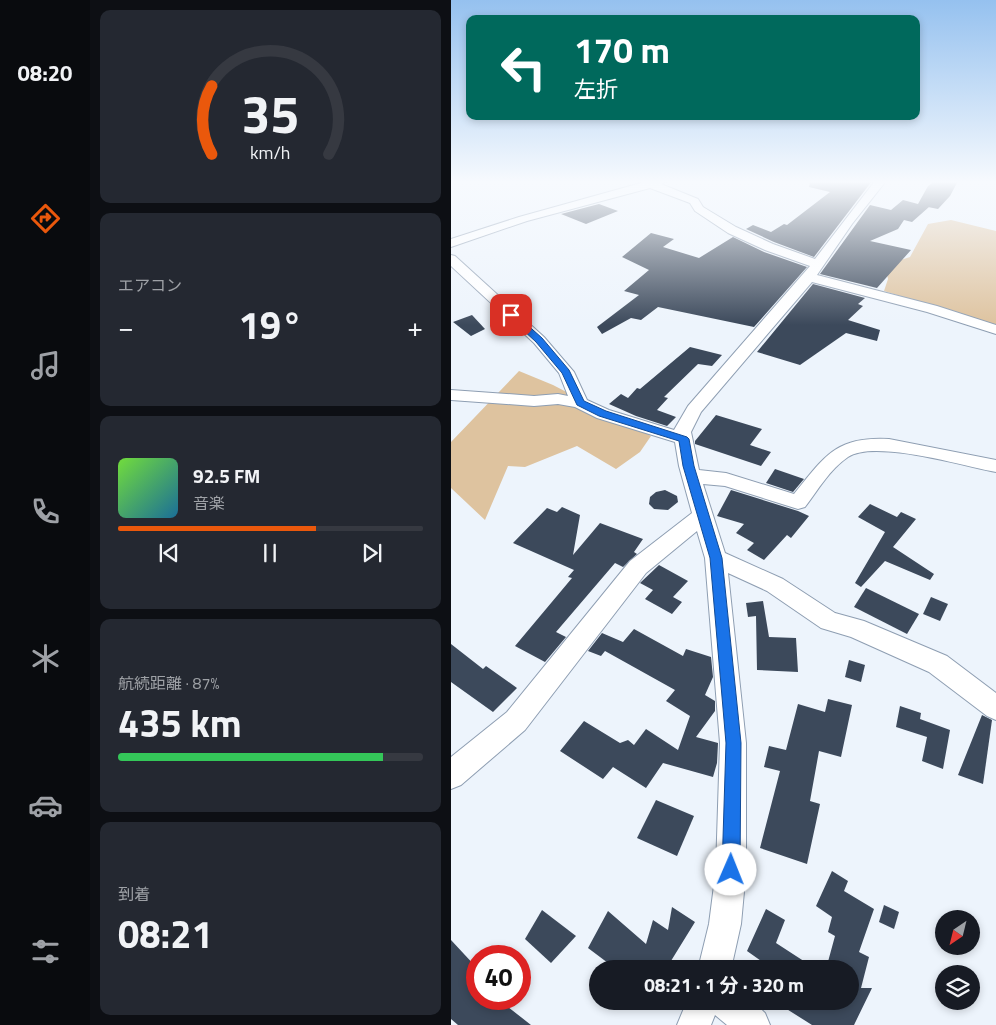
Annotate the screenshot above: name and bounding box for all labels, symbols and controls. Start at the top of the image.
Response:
text: 170 m [574,23,670,77]
icon: left [491,35,556,100]
text: 08:20 [18,56,72,90]
text: 左折 [574,72,618,106]
text: 35 [241,74,300,153]
text: km/h [250,139,291,166]
icon: directions [28,201,63,236]
text: エアコン [118,273,182,297]
pin [490,294,532,336]
text: 19° [239,296,302,354]
icon: arrive [497,301,525,329]
text: − [118,305,134,348]
text: + [407,305,423,348]
icon: music [28,348,63,383]
text: 92.5 FM [193,461,260,490]
text: 音楽 [193,491,225,515]
icon: phone [28,494,63,529]
icon: previous [155,539,183,567]
icon: pause [256,539,284,567]
icon: next [358,539,386,567]
icon: climate [28,641,63,676]
text: 航続距離 · 87% [118,671,219,695]
text: 435 km [118,694,242,752]
icon: car [28,788,63,823]
position arrow [704,843,756,895]
text: 到着 [118,882,150,906]
text: 08:21 [118,905,213,963]
north arrow [935,910,980,955]
map controls [935,910,980,1010]
icon: filters [28,934,63,969]
speed limit sign: 40 [466,945,531,1010]
button: layers [935,965,980,1010]
text: 08:21 · 1 分 · 320 m [644,970,804,999]

